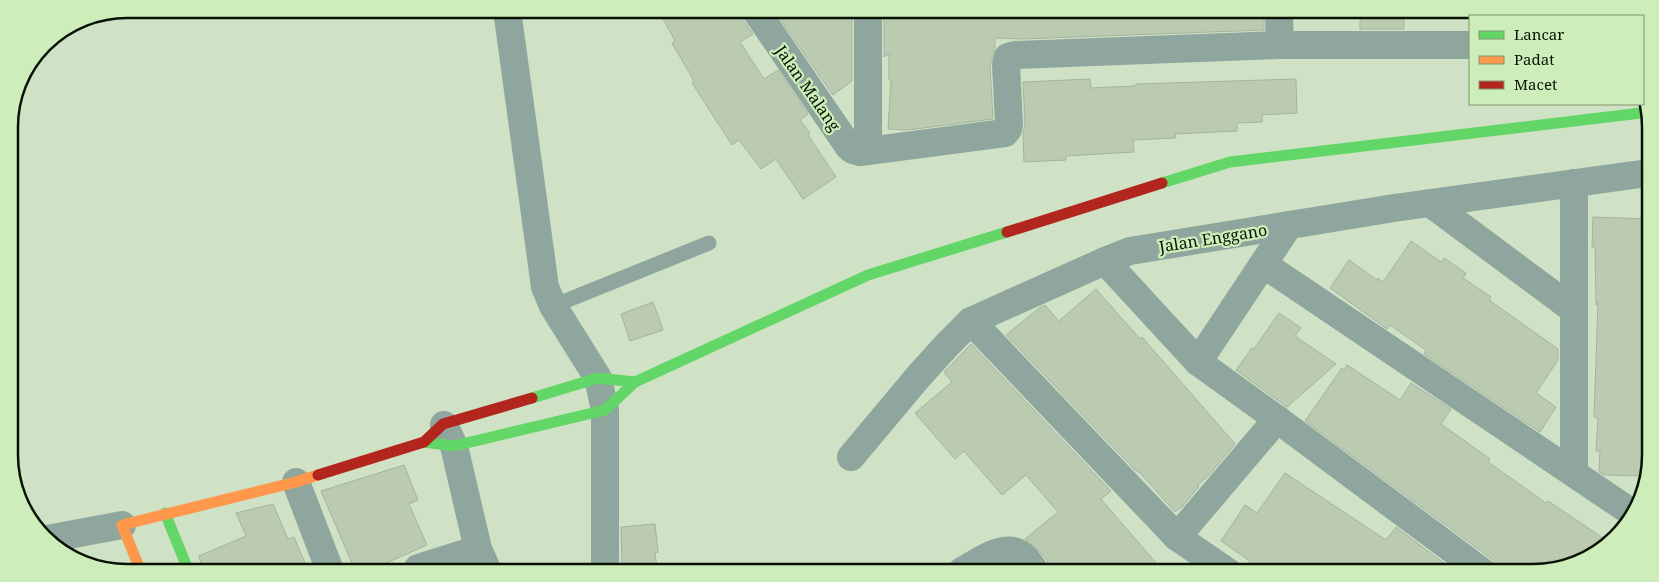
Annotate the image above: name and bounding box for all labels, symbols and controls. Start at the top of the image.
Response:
legend [1469,15,1644,105]
text: Lancar [1514,24,1564,44]
street label: Jalan Malang [770,40,846,136]
text: Padat [1514,49,1554,69]
text: Macet [1514,74,1557,94]
street label: Jalan Enggano [1156,219,1269,258]

